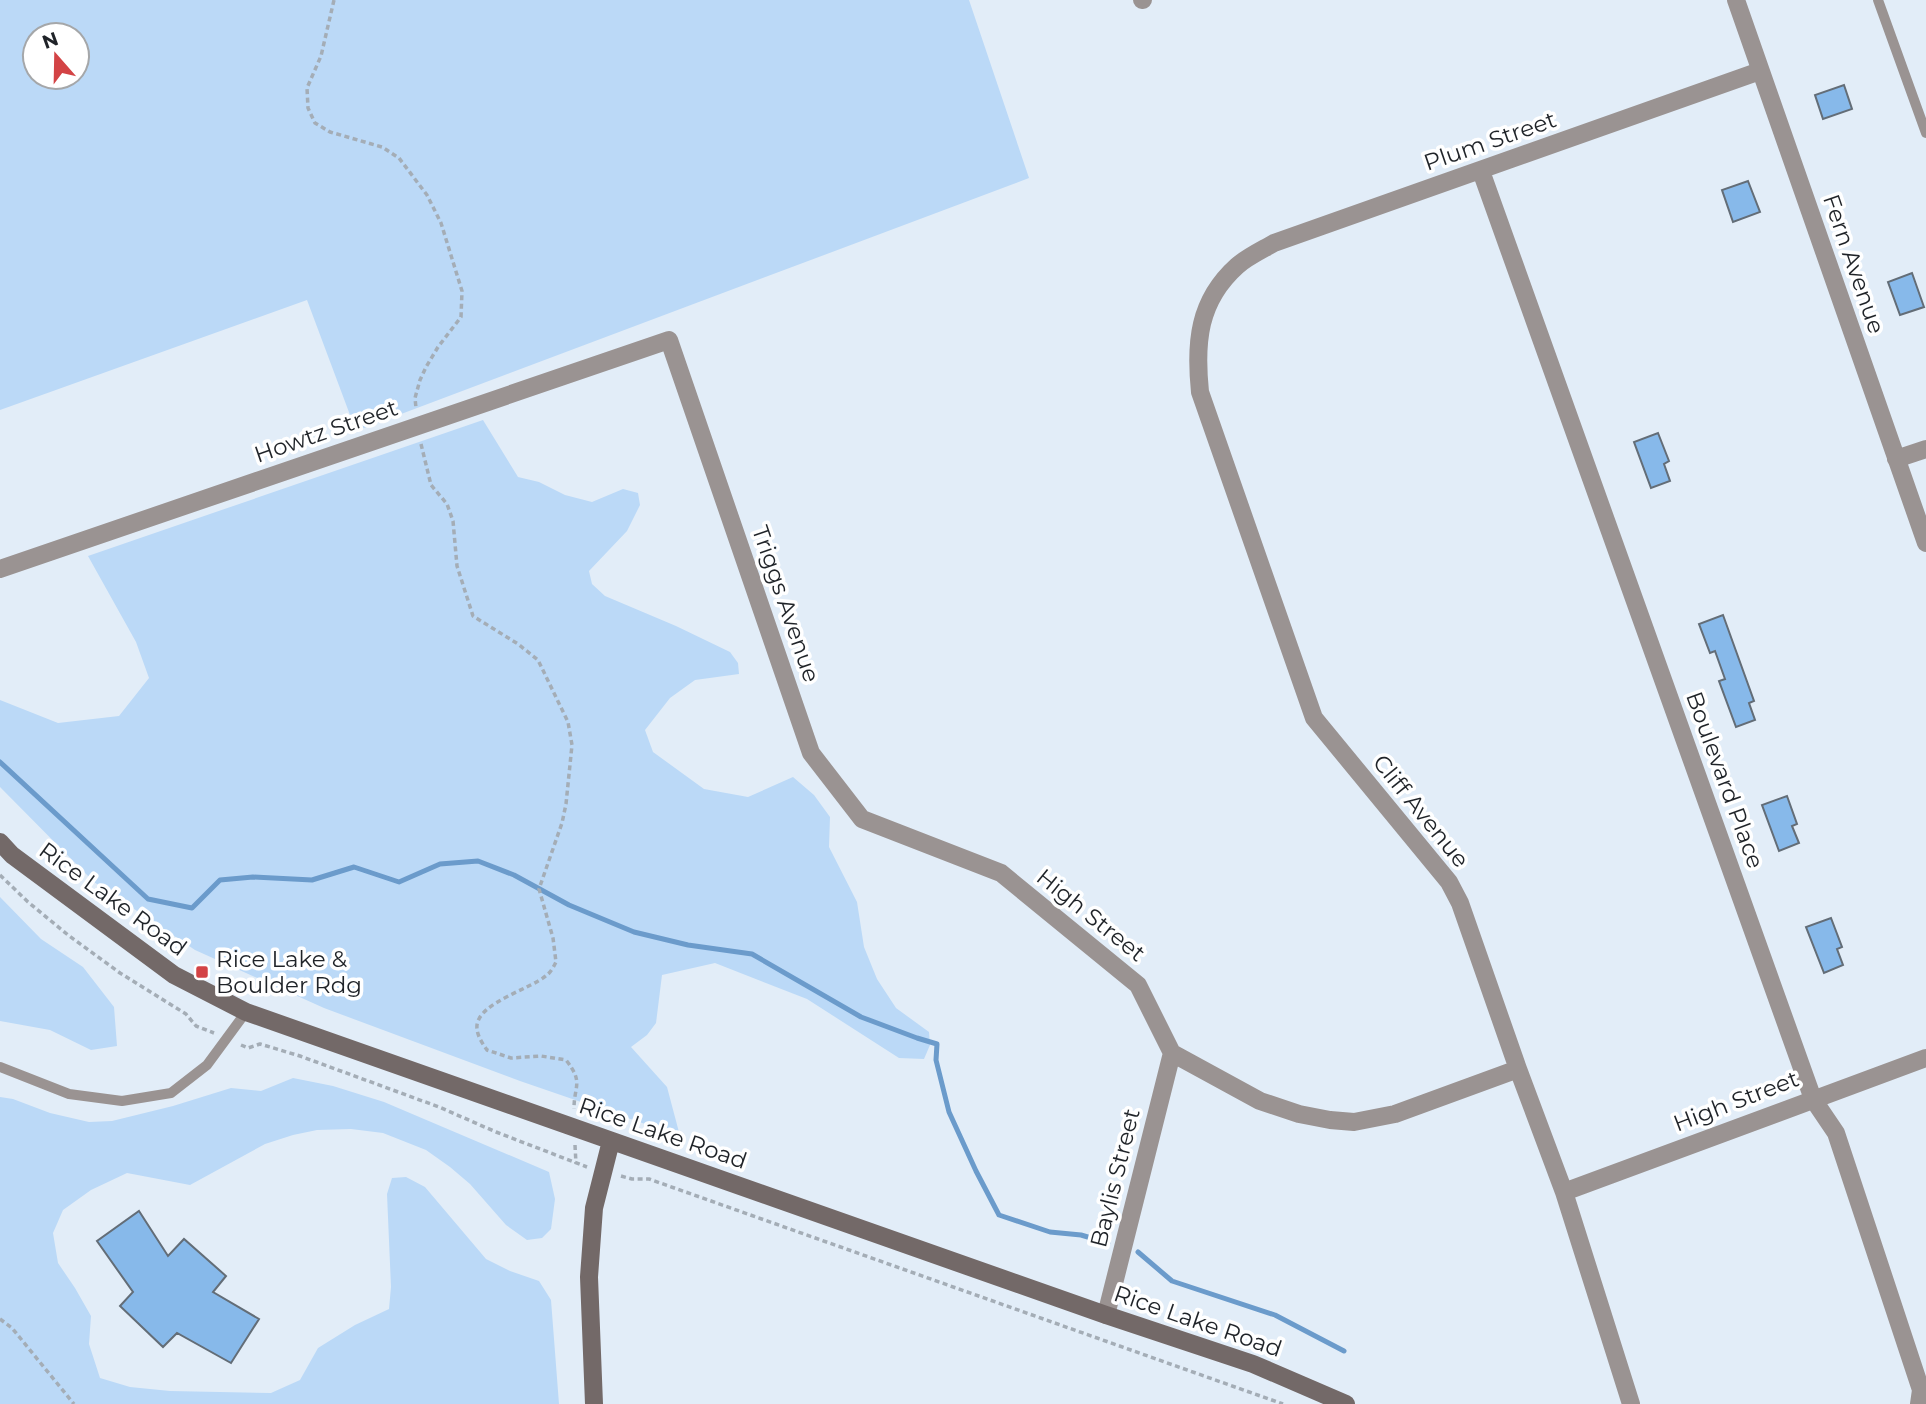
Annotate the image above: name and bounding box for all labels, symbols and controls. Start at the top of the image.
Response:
north arrow [21,21,91,91]
text: N [39,27,62,54]
street label: Plum Street [1420,105,1560,177]
street label: Fern Avenue [1817,191,1891,337]
street label: Howtz Street [251,393,401,469]
street label: Triggs Avenue [746,522,826,686]
street label: Boulevard Place [1680,688,1770,872]
street label: Cliff Avenue [1367,749,1475,873]
street label: Rice Lake Road [34,836,192,962]
street label: High Street [1031,863,1151,967]
place label: Rice Lake & Boulder Rdg [216,945,362,999]
marker: Rice Lake & Boulder Rdg [194,964,210,980]
street label: High Street [1669,1064,1803,1138]
street label: Rice Lake Road [575,1091,751,1175]
street label: Baylis Street [1084,1106,1146,1250]
street label: Rice Lake Road [1110,1279,1286,1363]

